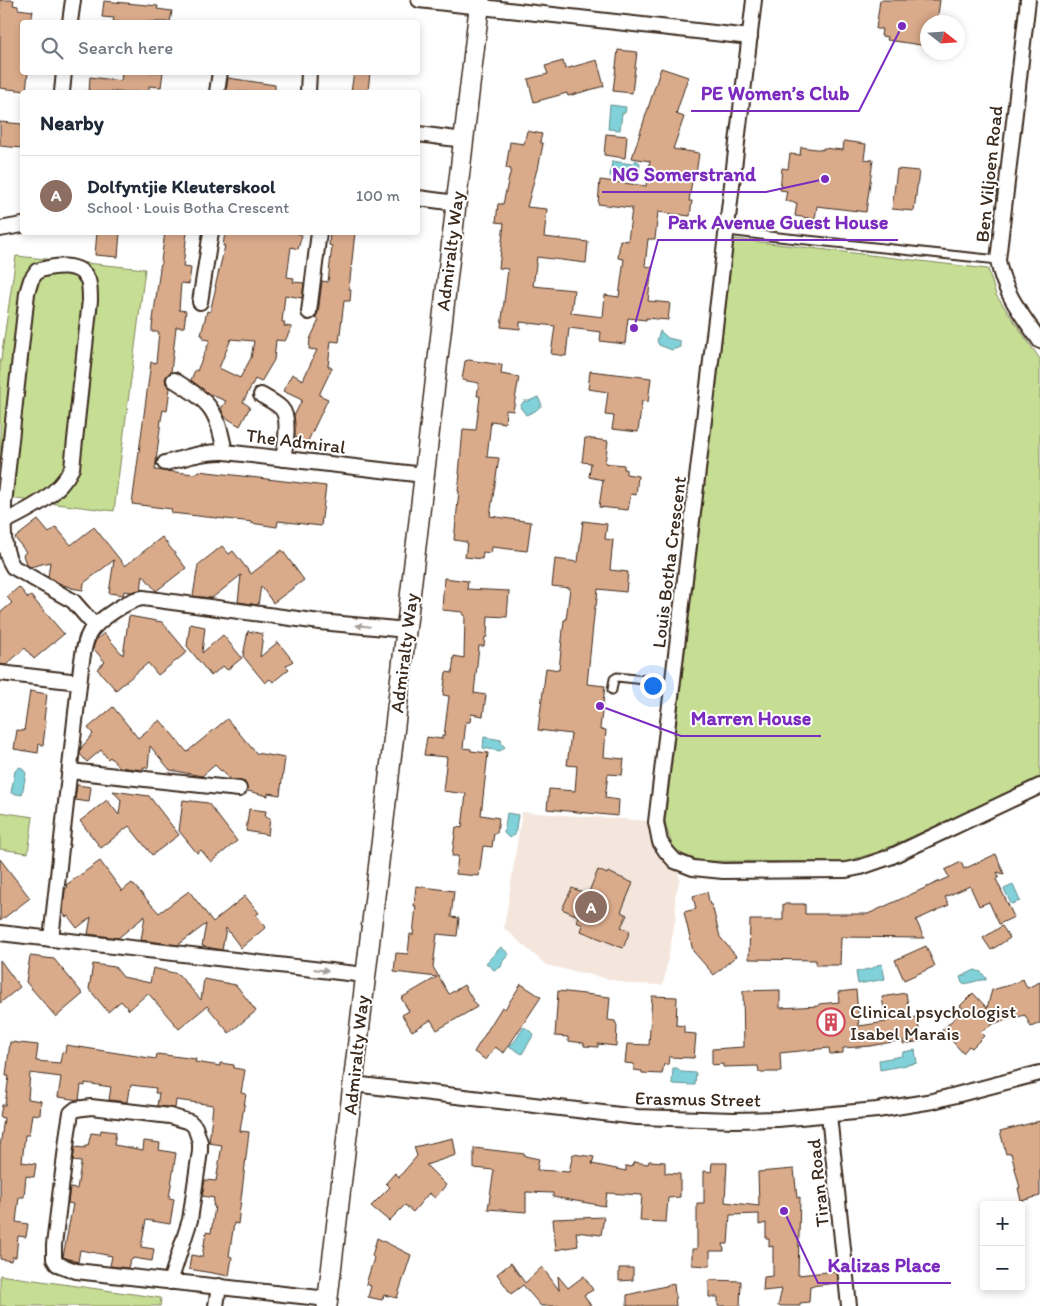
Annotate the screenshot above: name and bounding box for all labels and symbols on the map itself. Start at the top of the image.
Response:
north arrow [920,15,965,60]
callout: PE Women’s Club [691,76,859,111]
text: PE Women’s Club [701,81,849,105]
street label: Ben Viljoen Road [970,104,1008,244]
callout: NG Somerstrand [602,157,766,192]
text: NG Somerstrand [612,162,757,186]
street label: Admiralty Way [431,190,469,312]
callout: Park Avenue Guest House [658,205,898,240]
text: Park Avenue Guest House [668,210,889,234]
street label: The Admiral [245,423,348,459]
street label: Louis Botha Crescent [647,475,691,649]
street label: Admiralty Way [385,592,423,714]
one-way arrow [355,622,371,630]
your location [640,673,666,699]
callout: Marren House [681,701,821,736]
text: Marren House [691,706,812,730]
pin: A [575,888,607,926]
one-way arrow [314,966,330,974]
street label: Admiralty Way [338,994,374,1116]
place label: Clinical psychologist Isabel Marais [850,1000,1016,1045]
building icon: Clinical psychologist Isabel Marais [816,1007,846,1037]
street label: Erasmus Street [635,1086,761,1112]
street label: Tiran Road [802,1137,834,1228]
callout: Kalizas Place [818,1248,951,1283]
text: Kalizas Place [827,1253,941,1277]

